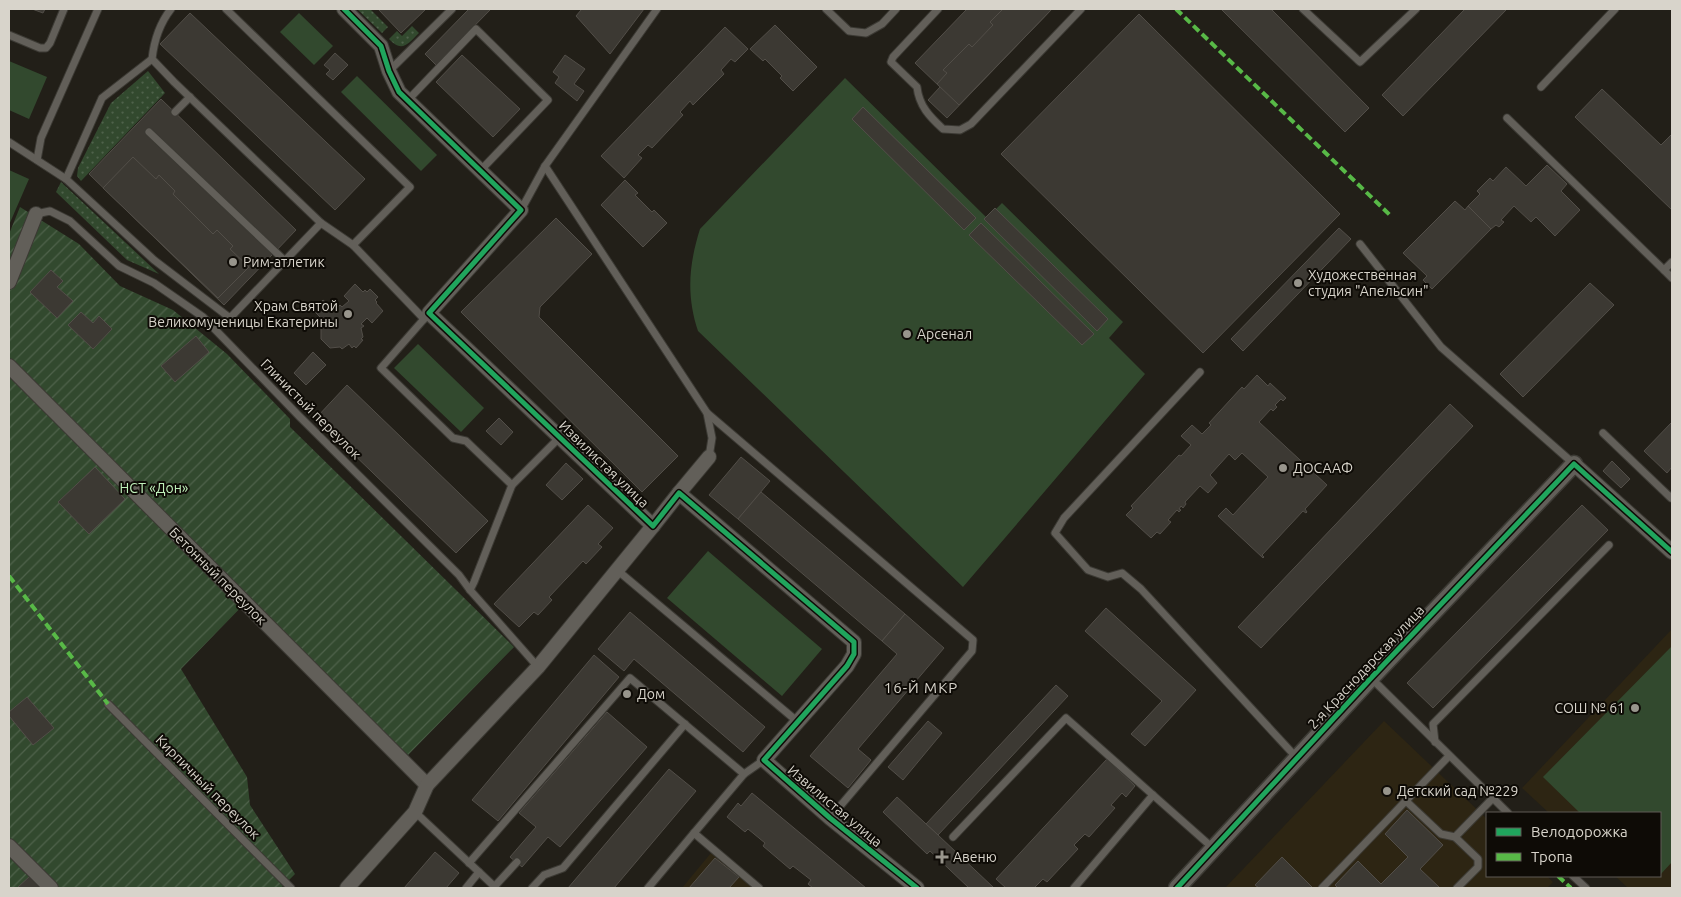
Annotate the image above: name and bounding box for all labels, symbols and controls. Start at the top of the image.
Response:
place label: Рим-атлетик [243,254,325,270]
marker: Рим-атлетик [227,256,239,268]
place label: Художественная студия "Апельсин" [1308,267,1429,299]
marker: Художественная студия "Апельсин" [1292,277,1304,289]
place label: Храм Святой Великомученицы Екатерины [148,298,338,330]
marker: Храм Святой Великомученицы Екатерины [342,308,354,320]
place label: Арсенал [917,326,972,342]
marker: Арсенал [901,328,913,340]
street label: Глинистый переулок [258,356,364,462]
street label: Извилистая улица [556,417,652,511]
place label: ДОСААФ [1293,460,1353,476]
marker: ДОСААФ [1277,462,1289,474]
park label: НСТ «Дон» [120,480,189,496]
street label: Бетонный переулок [166,524,270,628]
street label: 2-я Краснодарская улица [1305,602,1427,732]
district label: 16-Й МКР [884,679,958,696]
place label: Дом [637,686,665,702]
marker: Дом [621,688,633,700]
place label: СОШ № 61 [1554,700,1625,716]
marker: СОШ № 61 [1629,702,1641,714]
street label: Кирпичный переулок [153,732,263,842]
street label: Извилистая улица [785,762,885,850]
place label: Детский сад №229 [1397,783,1518,799]
marker: Детский сад №229 [1381,785,1393,797]
legend [1486,812,1661,877]
text: Велодорожка [1531,823,1628,840]
text: Тропа [1531,848,1573,865]
place label: Авеню [953,849,997,865]
marker: Авеню [935,850,949,864]

